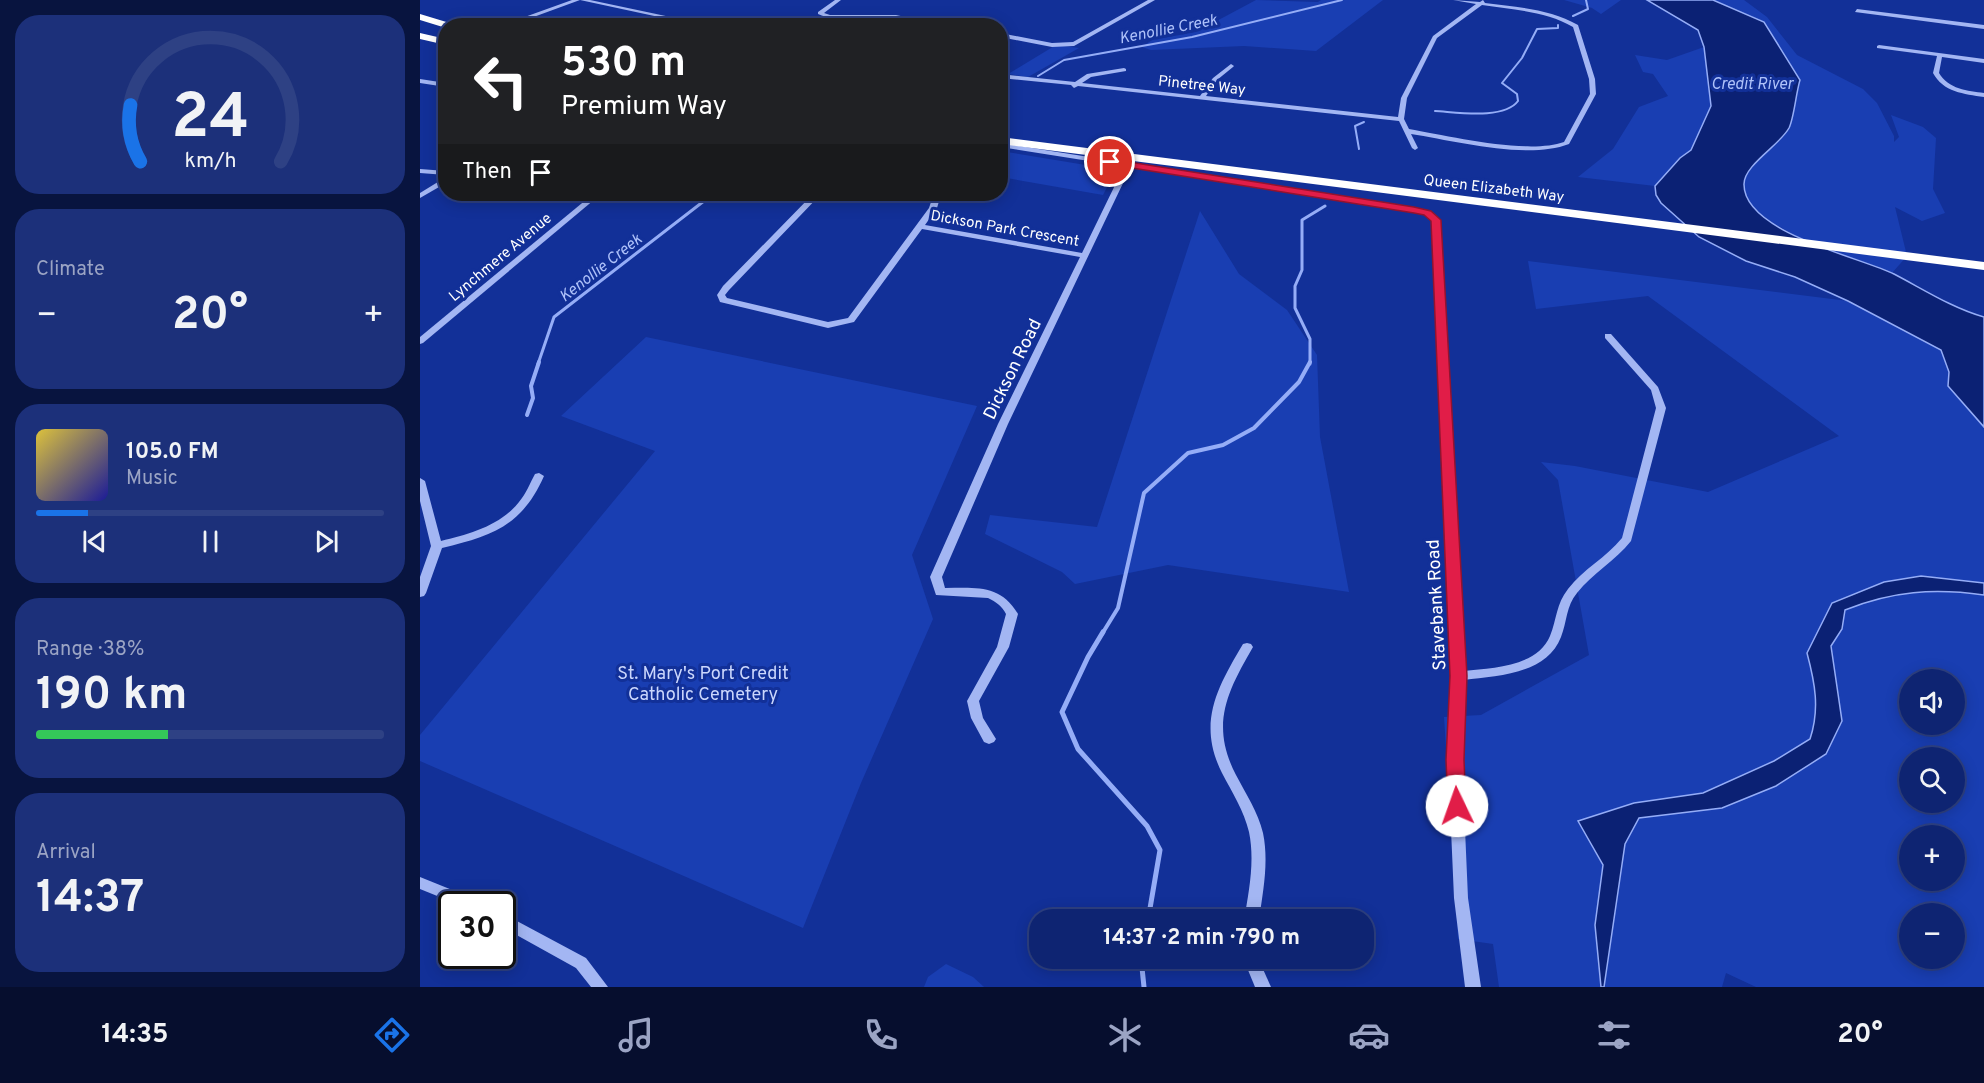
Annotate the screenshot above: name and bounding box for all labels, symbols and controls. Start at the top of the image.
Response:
water label: Kenollie Creek [1118,10,1220,49]
text: 530 m [561,38,686,91]
icon: left [462,42,540,120]
street label: Pinetree Way [1157,72,1247,101]
water label: Credit River [1711,75,1795,95]
text: 24 [171,81,249,160]
text: Premium Way [561,90,727,124]
pin [1084,136,1135,187]
icon: arrive [1093,145,1126,178]
text: km/h [184,148,236,175]
icon: arrive [524,156,557,189]
text: Then [462,159,512,186]
street label: Queen Elizabeth Way [1422,171,1565,208]
street label: Dickson Park Crescent [929,207,1081,252]
street label: Lynchmere Avenue [446,210,556,307]
water label: Kenollie Creek [556,229,647,307]
text: Climate [36,257,105,283]
text: 20° [172,288,248,345]
text: − [36,296,57,338]
text: + [363,296,384,338]
street label: Dickson Road [979,315,1048,424]
text: 105.0 FM [126,439,218,466]
text: Music [126,466,178,492]
icon: previous [78,525,111,558]
icon: pause [194,525,227,558]
icon: next [310,525,343,558]
street label: Stavebank Road [1423,539,1452,671]
text: Range · 38% [36,637,144,663]
park label: St. Mary's Port Credit Catholic Cemetery [617,663,789,707]
text: 190 km [36,668,187,725]
map controls [1899,669,1965,969]
button: sound [1899,669,1965,735]
button: search [1899,747,1965,813]
position arrow [1425,774,1489,838]
button: + [1899,825,1965,891]
text: Arrival [36,840,96,866]
text: 14:37 [36,871,144,928]
speed limit sign: 30 [438,891,516,969]
button: − [1899,903,1965,969]
text: 14:37 · 2 min · 790 m [1103,925,1300,952]
icon: directions [371,1014,413,1056]
icon: music [615,1014,657,1056]
icon: phone [860,1014,902,1056]
icon: climate [1104,1014,1146,1056]
icon: car [1348,1014,1390,1056]
icon: filters [1593,1014,1635,1056]
text: 14:35 [101,1018,169,1052]
text: 20° [1837,1018,1883,1052]

